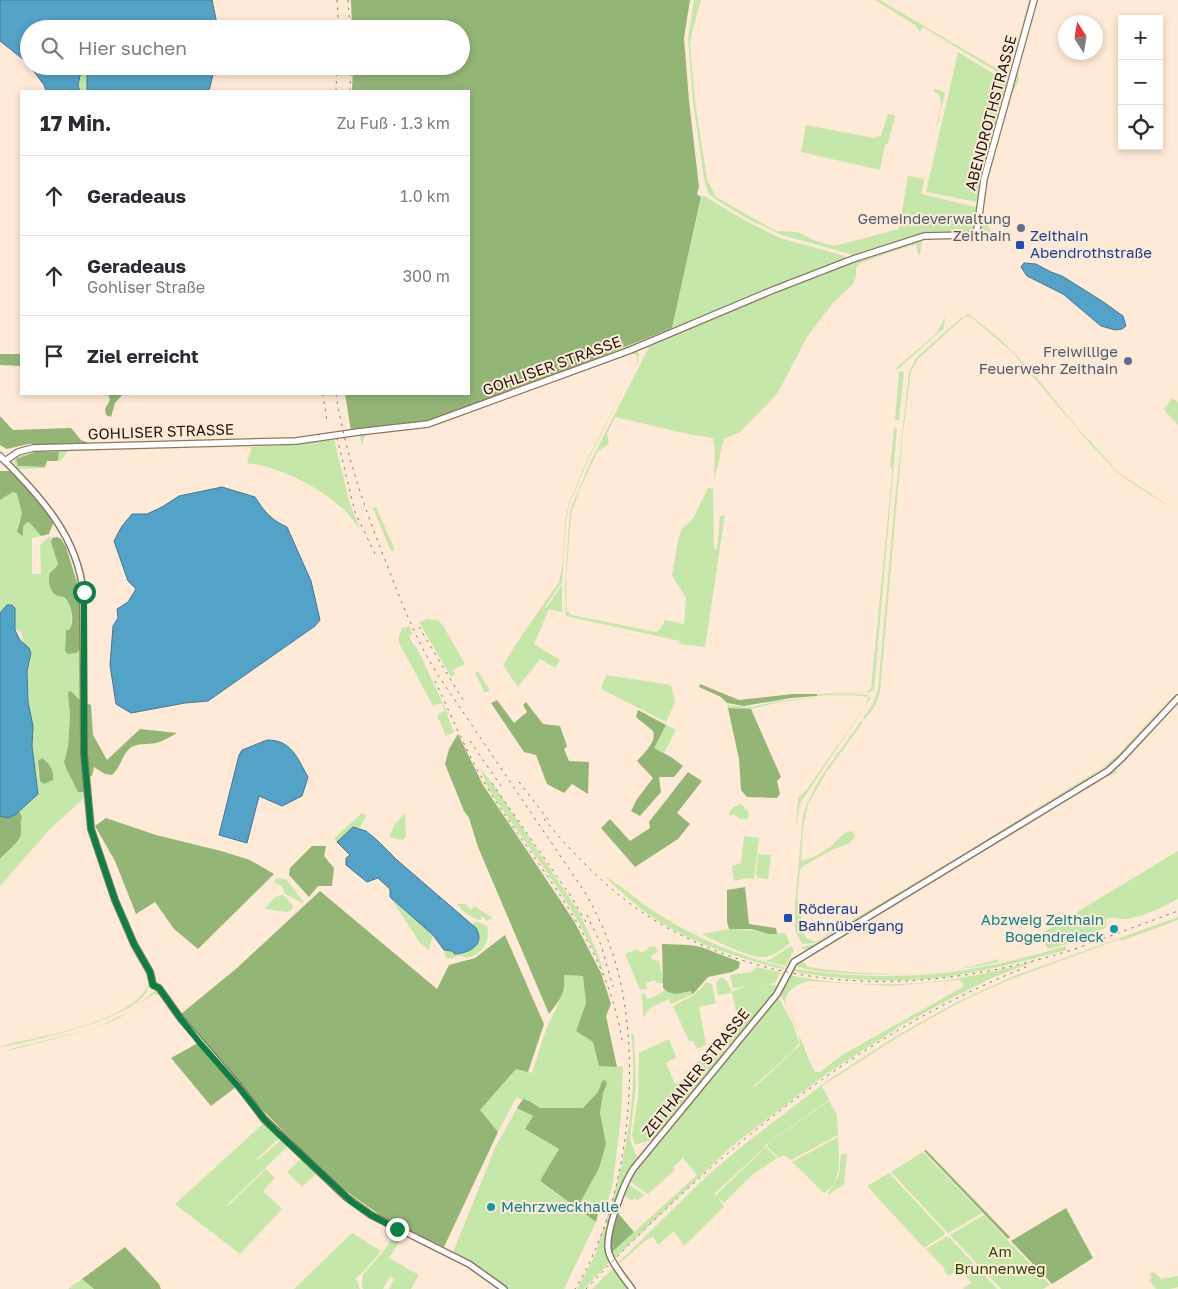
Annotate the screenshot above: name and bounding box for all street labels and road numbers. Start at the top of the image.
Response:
street label: ABENDROTHSTRASSE [961,33,1019,192]
street label: GOHLISER STRASSE [480,332,623,399]
street label: GOHLISER STRASSE [88,419,234,443]
street label: ZEITHAINER STRASSE [638,1005,753,1140]

